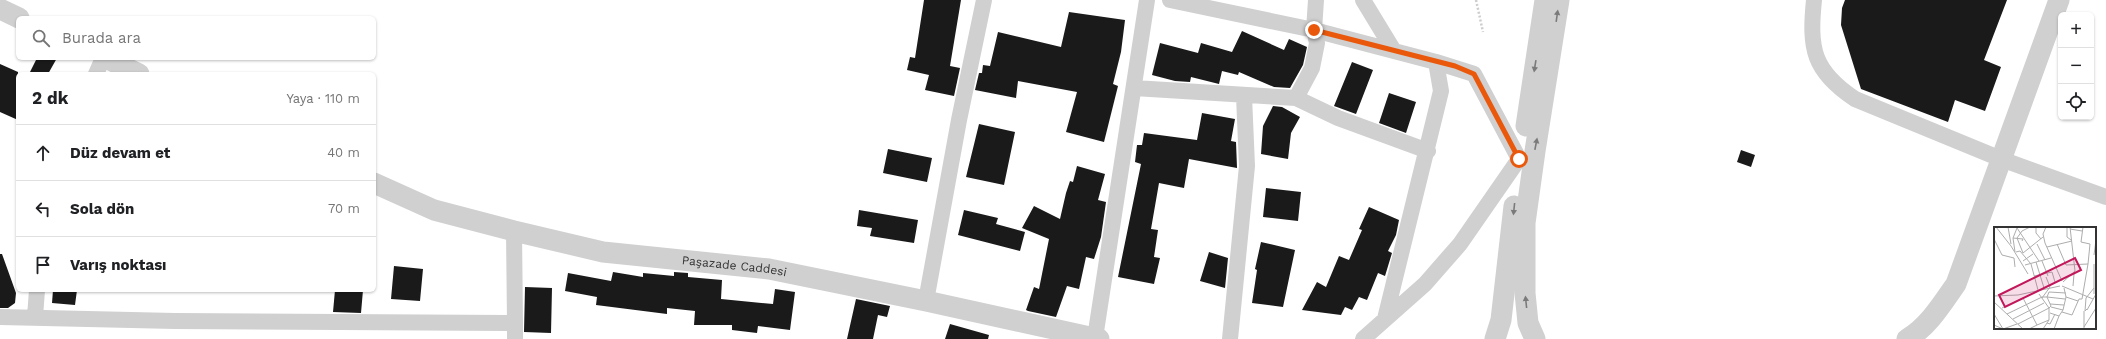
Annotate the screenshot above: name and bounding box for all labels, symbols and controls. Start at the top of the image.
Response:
one-way arrow [1554,10,1560,22]
map controls [2058,12,2094,120]
button: + [2058,12,2094,48]
search box [16,16,376,60]
route end [1305,21,1323,39]
icon: search [30,27,52,49]
text: Burada ara [62,29,141,47]
button: − [2058,48,2094,84]
one-way arrow [1532,60,1538,72]
button: locate [2058,84,2094,120]
text: 2 dk [32,88,68,108]
text: Yaya · 110 m [287,91,360,106]
one-way arrow [1533,138,1539,150]
icon: ahead [32,142,54,164]
text: Düz devam et [70,144,170,162]
text: 40 m [327,145,360,160]
route start [1510,150,1528,168]
icon: left [32,198,54,220]
text: Sola dön [70,200,134,218]
text: 70 m [328,201,360,216]
one-way arrow [1510,203,1517,215]
inset map [1994,227,2096,329]
street label: Paşazade Caddesi [681,253,788,279]
icon: arrive [32,254,54,276]
text: Varış noktası [70,256,167,274]
one-way arrow [1523,295,1529,308]

